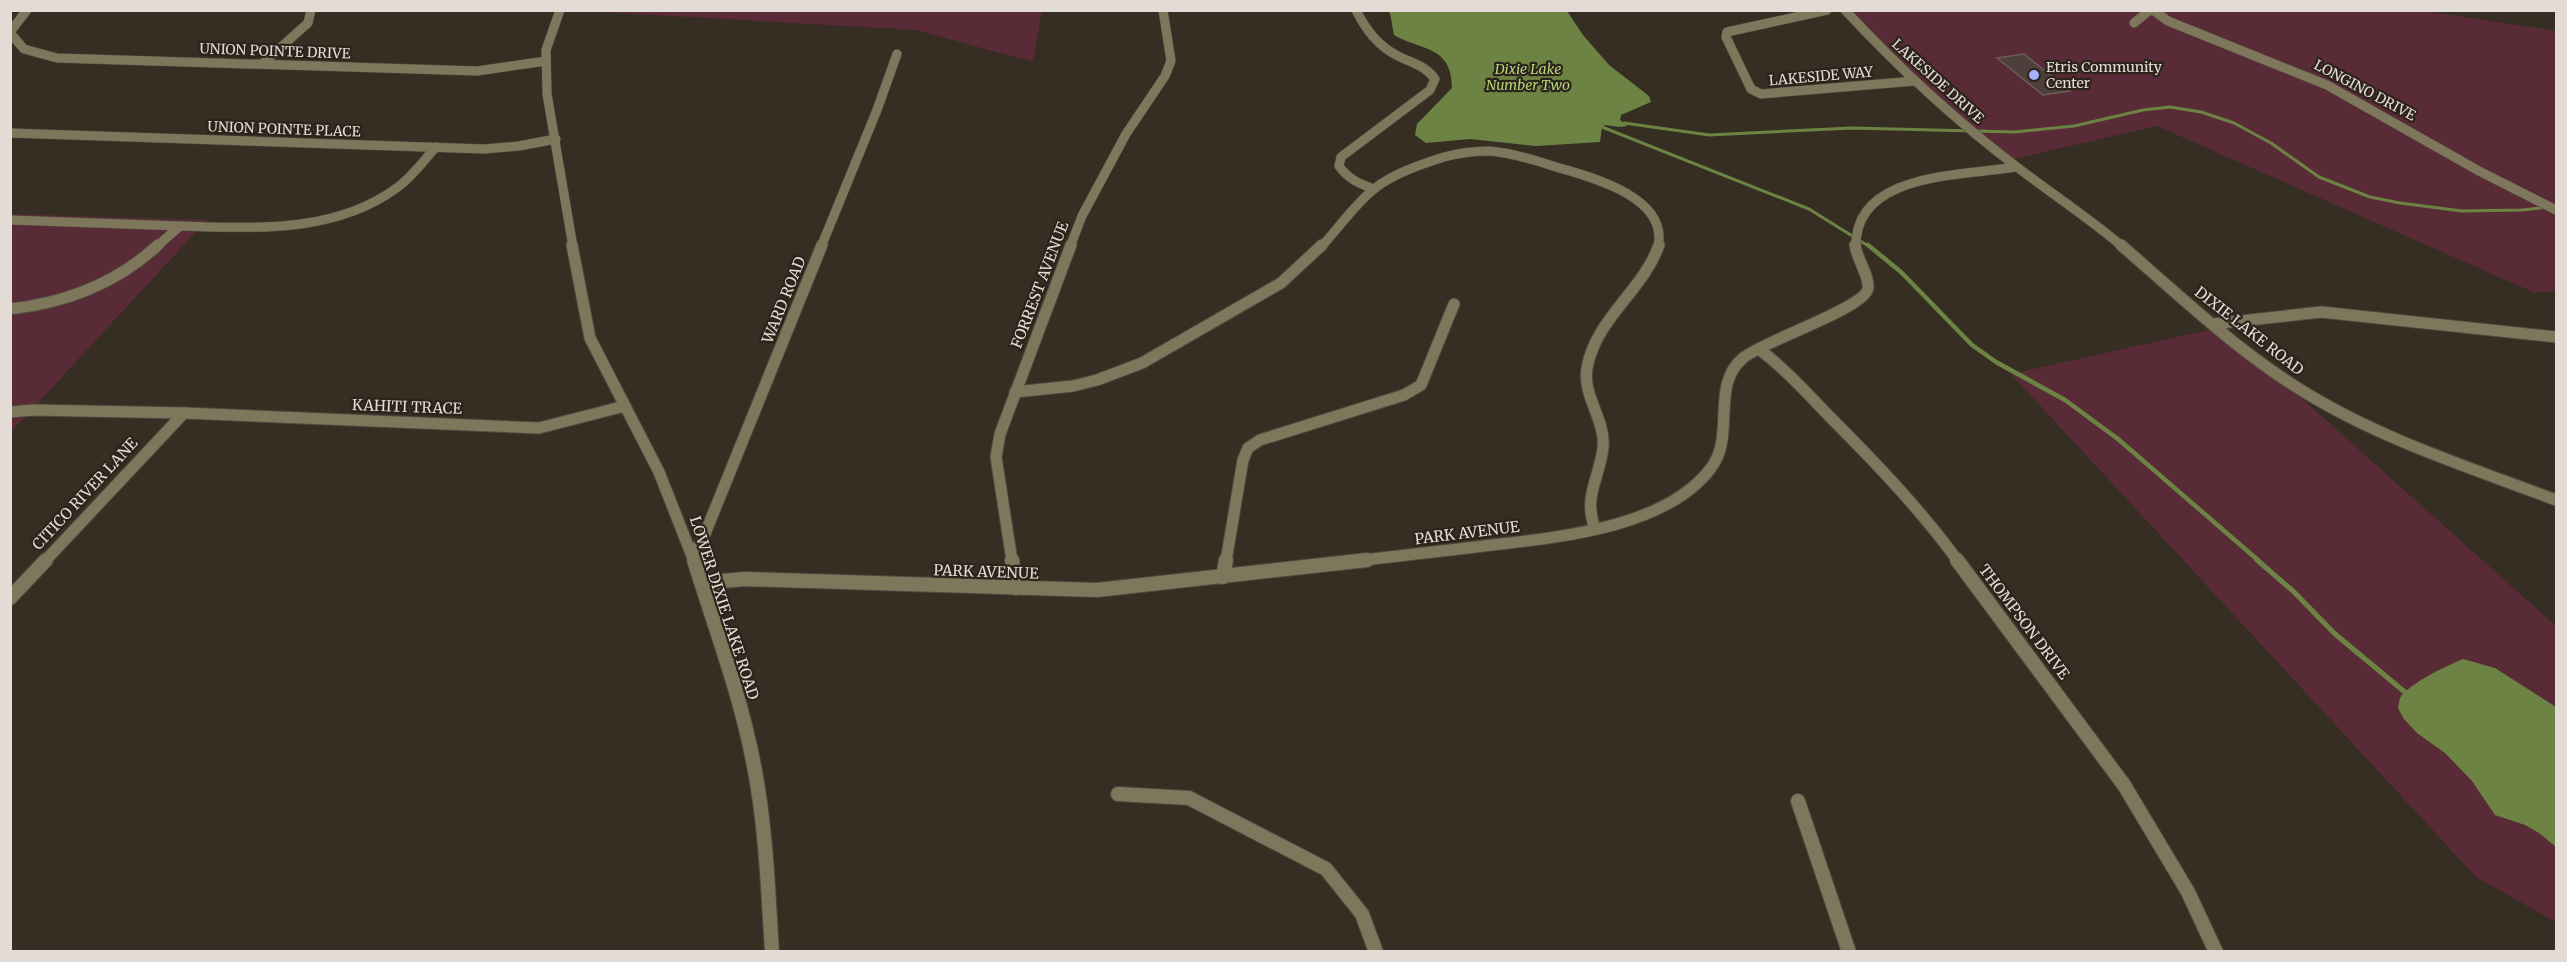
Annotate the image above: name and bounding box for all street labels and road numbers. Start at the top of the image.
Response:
street label: LAKESIDE DRIVE [1888,35,1988,127]
street label: UNION POINTE DRIVE [199,39,351,63]
street label: LONGINO DRIVE [2311,56,2419,124]
street label: LAKESIDE WAY [1768,62,1875,90]
street label: UNION POINTE PLACE [207,117,361,141]
street label: FORREST AVENUE [1007,218,1073,351]
street label: WARD ROAD [757,254,810,347]
street label: DIXIE LAKE ROAD [2191,282,2308,379]
street label: KAHITI TRACE [352,395,463,418]
street label: CITICO RIVER LANE [28,433,142,554]
street label: LOWER DIXIE LAKE ROAD [686,514,763,702]
street label: PARK AVENUE [1414,517,1521,548]
street label: PARK AVENUE [933,560,1039,583]
street label: THOMPSON DRIVE [1975,561,2074,683]

